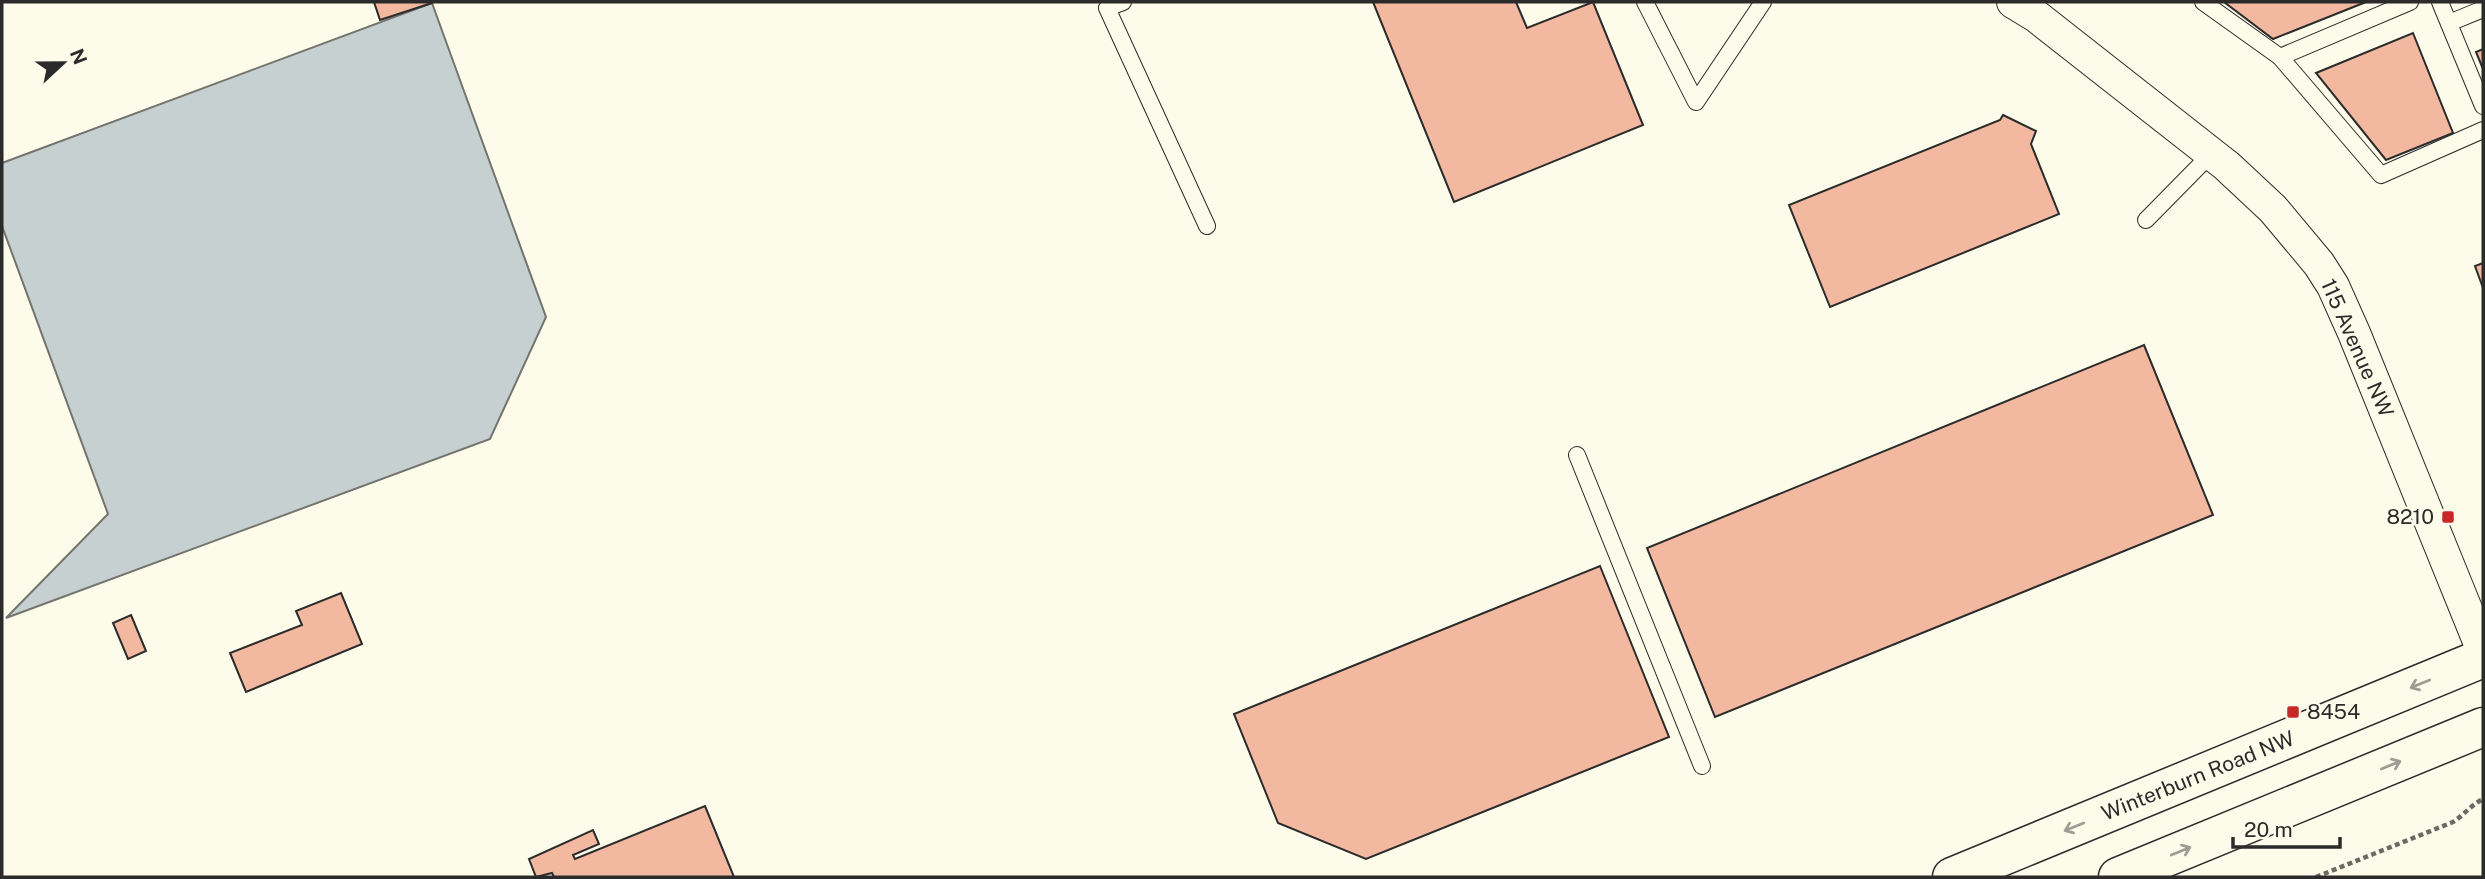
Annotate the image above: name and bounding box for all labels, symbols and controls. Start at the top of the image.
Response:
north arrow [28,28,98,98]
text: N [66,46,92,68]
street label: 115 Avenue NW [2316,275,2399,421]
place label: 8210 [2386,504,2434,529]
marker: 8210 [2440,509,2456,525]
one-way arrow [2410,678,2431,691]
place label: 8454 [2307,699,2360,724]
marker: 8454 [2285,704,2301,720]
street label: Winterburn Road NW [2098,725,2298,826]
one-way arrow [2380,758,2402,771]
scale bar [2233,806,2340,850]
text: 20 m [2244,817,2293,842]
one-way arrow [2064,821,2085,834]
one-way arrow [2170,844,2191,857]

